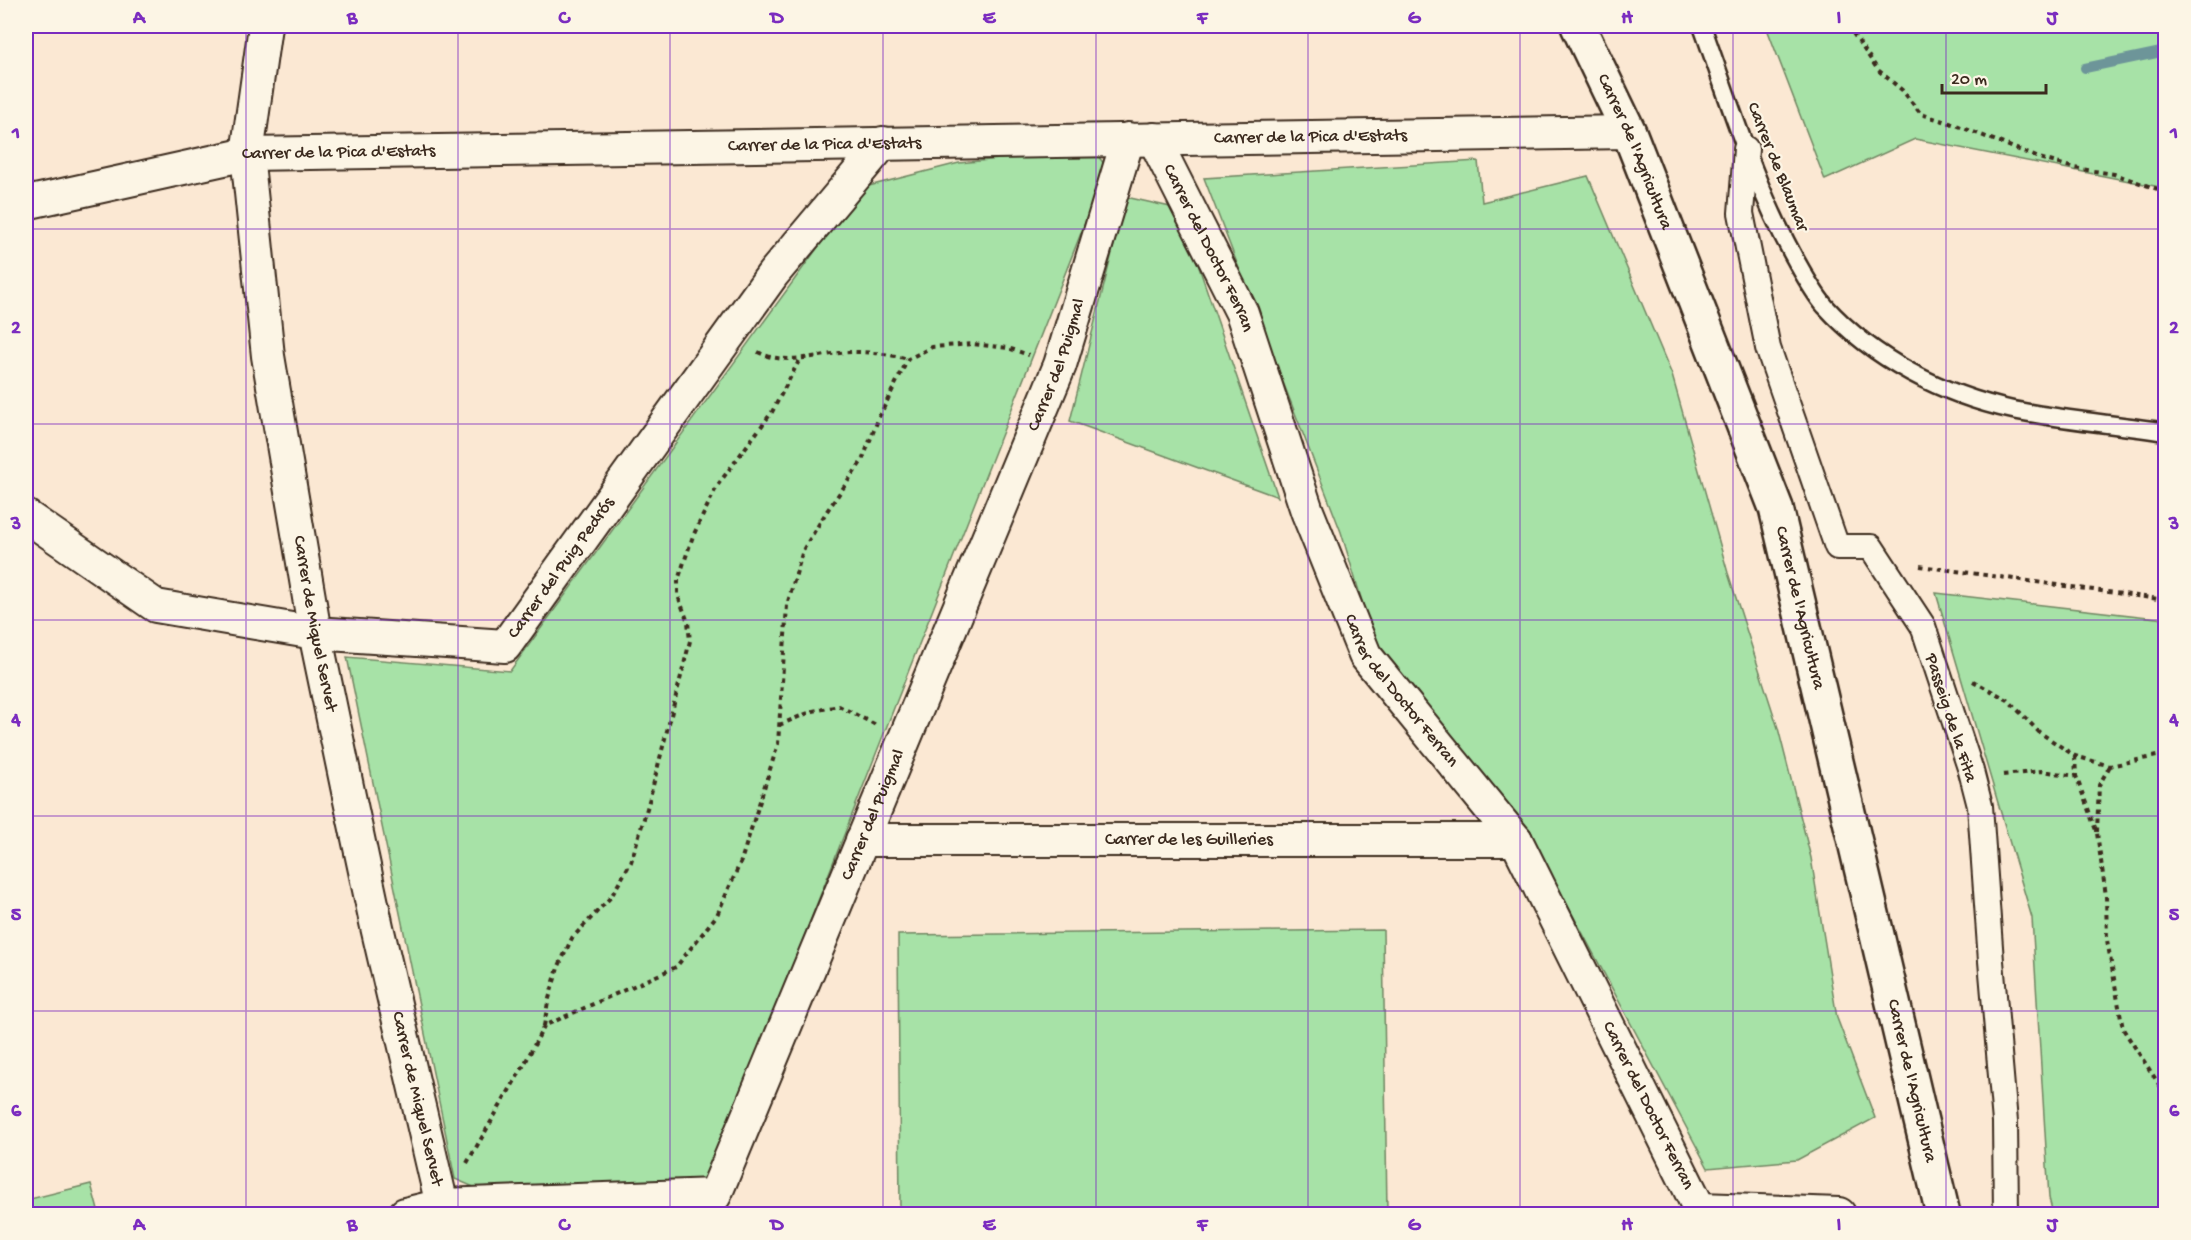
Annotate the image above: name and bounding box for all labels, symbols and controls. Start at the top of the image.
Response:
text: A [132,8,147,31]
text: B [346,8,358,31]
text: C [558,8,572,31]
text: D [768,8,784,31]
text: E [983,8,997,31]
text: F [1196,8,1209,31]
text: G [1408,8,1422,31]
text: H [1621,8,1633,31]
text: I [1837,8,1842,31]
text: J [2046,8,2059,31]
scale bar [1942,57,2046,95]
text: 20 m [1951,70,1987,91]
street label: Carrer de l'Agricultura [1592,71,1677,233]
street label: Carrer de Blaumar [1742,99,1813,236]
text: 1 [11,123,20,146]
text: 1 [2169,123,2178,146]
street label: Carrer de la Pica d'Estats [1214,125,1409,149]
street label: Carrer de la Pica d'Estats [728,133,923,157]
street label: Carrer de la Pica d'Estats [240,140,437,165]
street label: Carrer del Doctor Ferran [1158,161,1258,335]
street label: Carrer del Puigmal [1023,296,1090,435]
text: 2 [11,318,21,341]
text: 2 [2169,318,2179,341]
street label: Carrer del Puig Pedrós [503,492,620,643]
text: 3 [10,514,21,537]
text: 3 [2168,514,2179,537]
street label: Carrer de l'Agricultura [1770,524,1829,693]
street label: Carrer de Miquel Servet [288,534,342,715]
street label: Carrer del Doctor Ferran [1339,611,1463,772]
street label: Passeig de la Fita [1919,650,1981,786]
text: 4 [10,710,21,733]
text: 4 [2168,710,2179,733]
street label: Carrer del Puigmal [837,746,910,883]
street label: Carrer de les Guilleries [1105,830,1274,851]
text: 5 [11,905,22,928]
text: 5 [2169,905,2180,928]
street label: Carrer de l'Agricultura [1882,997,1941,1165]
street label: Carrer de Miquel Servet [387,1009,448,1189]
street label: Carrer del Doctor Ferran [1597,1018,1699,1193]
text: 6 [11,1101,22,1124]
text: 6 [2169,1101,2180,1124]
text: A [132,1215,147,1238]
text: B [346,1215,358,1238]
text: C [558,1215,572,1238]
text: D [768,1215,784,1238]
text: E [983,1215,997,1238]
text: F [1196,1215,1209,1238]
text: G [1408,1215,1422,1238]
text: H [1621,1215,1633,1238]
text: I [1837,1215,1842,1238]
text: J [2046,1215,2059,1238]

